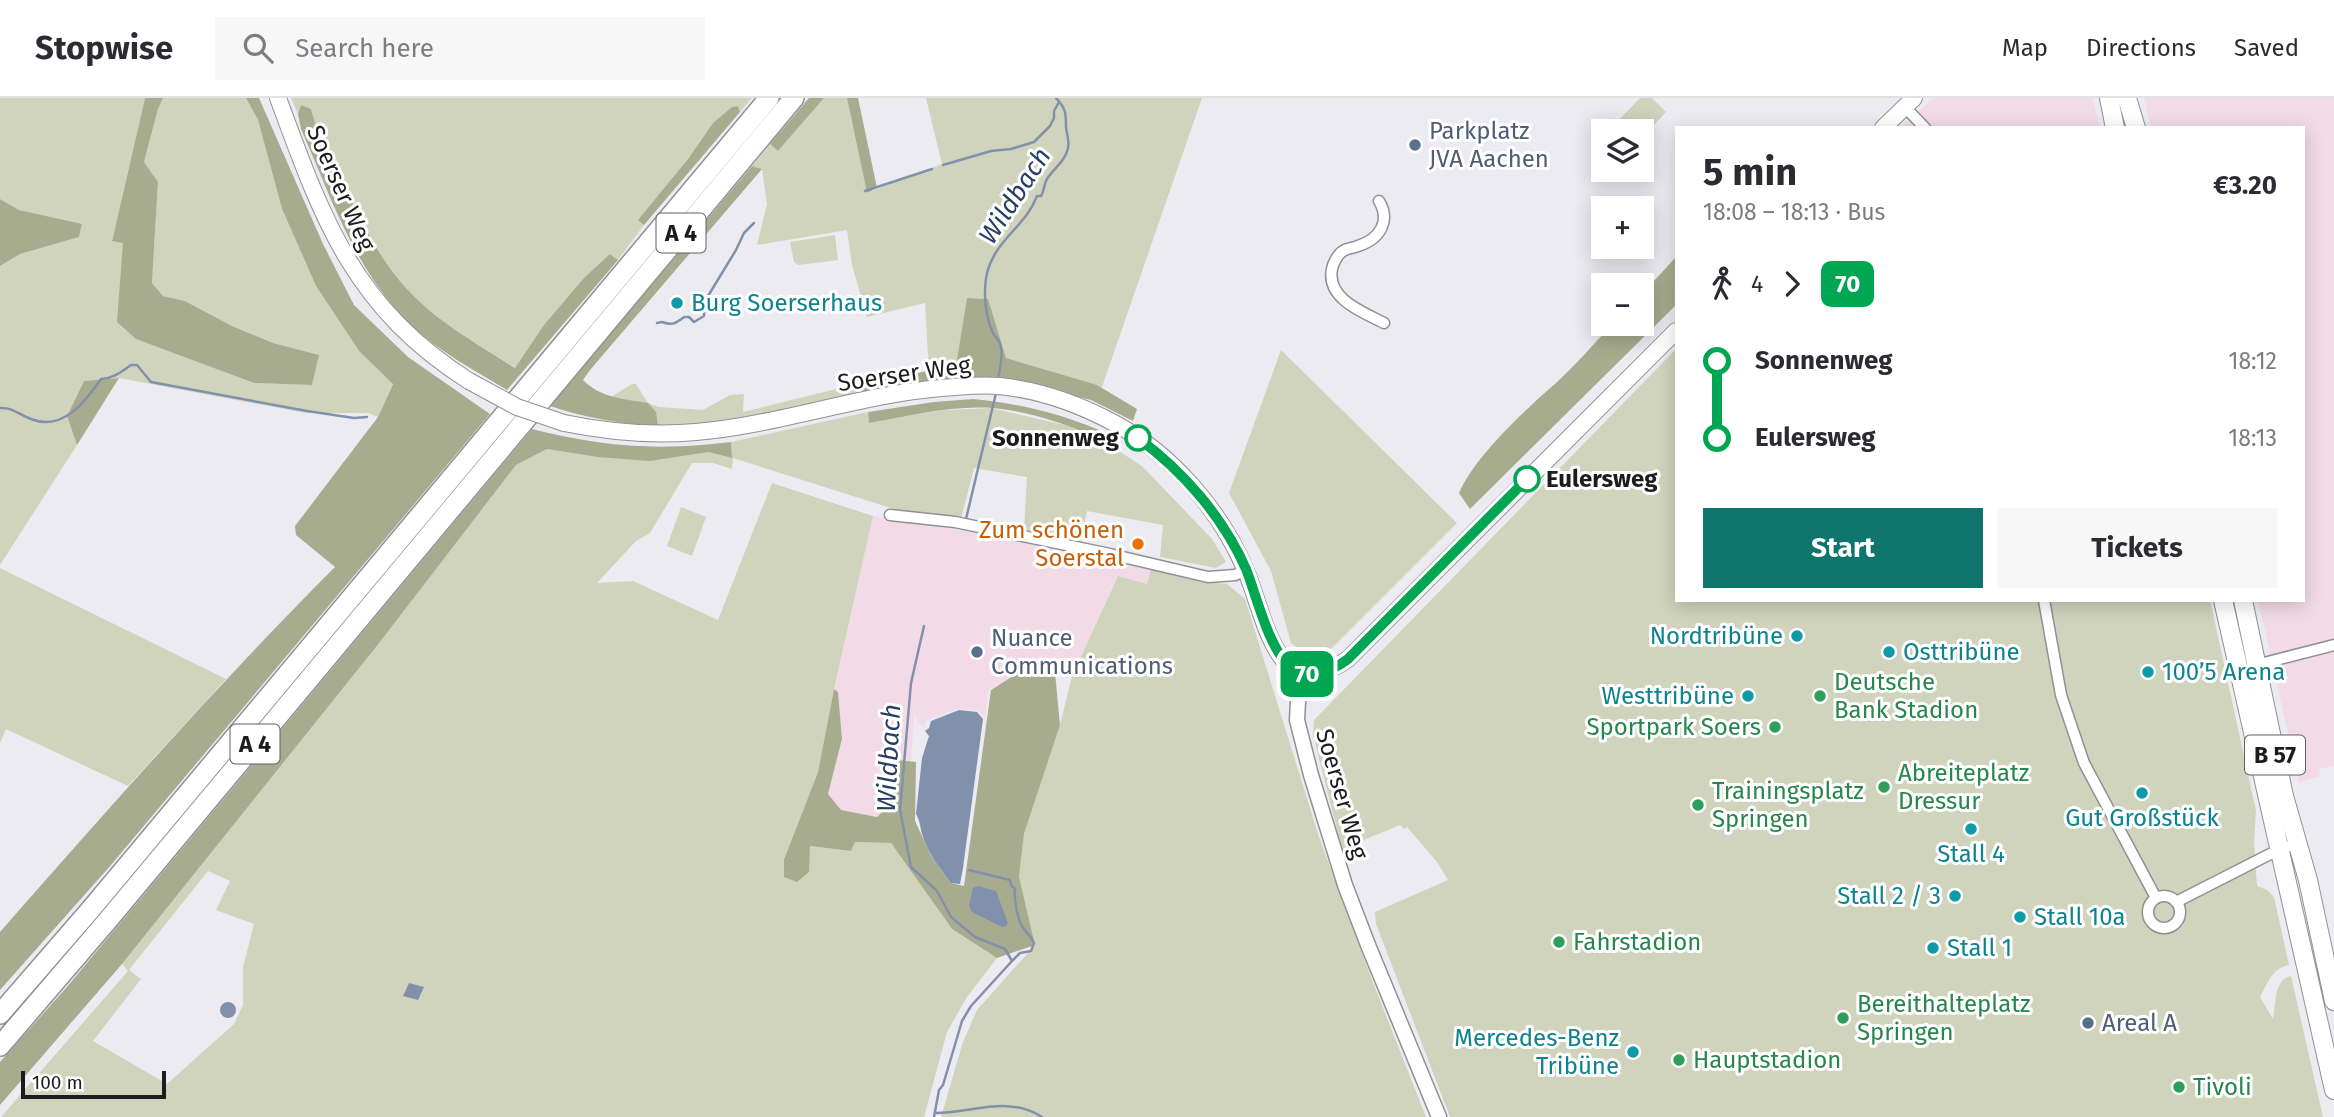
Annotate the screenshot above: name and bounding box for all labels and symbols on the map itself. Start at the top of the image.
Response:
place label: Parkplatz JVA Aachen [1429,117,1549,173]
street label: Soerser Weg [301,121,381,255]
marker: Parkplatz JVA Aachen [1407,137,1423,153]
water label: Wildbach [972,142,1058,250]
road number: A 4 [656,214,706,252]
place label: Burg Soerserhaus [691,289,882,317]
marker: Burg Soerserhaus [669,295,685,311]
street label: Soerser Weg [836,351,973,397]
place label: Sonnenweg [992,424,1120,452]
marker: Sonnenweg [1125,425,1151,451]
place label: Eulersweg [1546,465,1658,493]
marker: Eulersweg [1514,466,1540,492]
place label: Zum schönen Soerstal [979,516,1124,572]
marker: Zum schönen Soerstal [1130,536,1146,552]
place label: Nordtribüne [1650,622,1783,650]
place label: Nuance Communications [991,624,1173,680]
marker: Nordtribüne [1789,628,1805,644]
place label: Osttribüne [1903,638,2020,666]
marker: Nuance Communications [969,644,985,660]
marker: Osttribüne [1881,644,1897,660]
line badge: 70 [1276,651,1338,697]
place label: 100’5 Arena [2162,658,2285,686]
marker: 100’5 Arena [2140,664,2156,680]
place label: Deutsche Bank Stadion [1834,668,1978,724]
place label: Westtribüne [1601,682,1734,710]
marker: Westtribüne [1740,688,1756,704]
marker: Deutsche Bank Stadion [1812,688,1828,704]
water label: Wildbach [871,703,907,813]
place label: Sportpark Soers [1586,713,1761,741]
marker: Sportpark Soers [1767,719,1783,735]
road number: A 4 [230,724,280,764]
street label: Soerser Weg [1310,726,1374,863]
road number: B 57 [2245,736,2305,775]
place label: Abreiteplatz Dressur [1898,759,2029,815]
place label: Trainingsplatz Springen [1712,777,1864,833]
marker: Abreiteplatz Dressur [1876,779,1892,795]
marker: Gut Großstück [2134,785,2150,801]
marker: Trainingsplatz Springen [1690,797,1706,813]
place label: Gut Großstück [2065,804,2220,832]
marker: Stall 4 [1963,821,1979,837]
place label: Stall 4 [1937,840,2005,868]
place label: Stall 2 / 3 [1837,882,1941,910]
marker: Stall 2 / 3 [1947,888,1963,904]
place label: Stall 10a [2034,903,2126,931]
marker: Stall 10a [2012,909,2028,925]
place label: Fahrstadion [1573,928,1701,956]
marker: Fahrstadion [1551,934,1567,950]
place label: Stall 1 [1947,934,2012,962]
marker: Stall 1 [1925,940,1941,956]
place label: Bereithalteplatz Springen [1857,990,2030,1046]
place label: Areal A [2102,1009,2177,1037]
marker: Bereithalteplatz Springen [1835,1010,1851,1026]
marker: Areal A [2080,1015,2096,1031]
place label: Mercedes-Benz Tribüne [1454,1024,1619,1080]
marker: Mercedes-Benz Tribüne [1625,1044,1641,1060]
place label: Hauptstadion [1693,1046,1841,1074]
marker: Hauptstadion [1671,1052,1687,1068]
scale bar [21,1068,166,1100]
place label: Tivoli [2193,1073,2252,1101]
marker: Tivoli [2171,1079,2187,1095]

